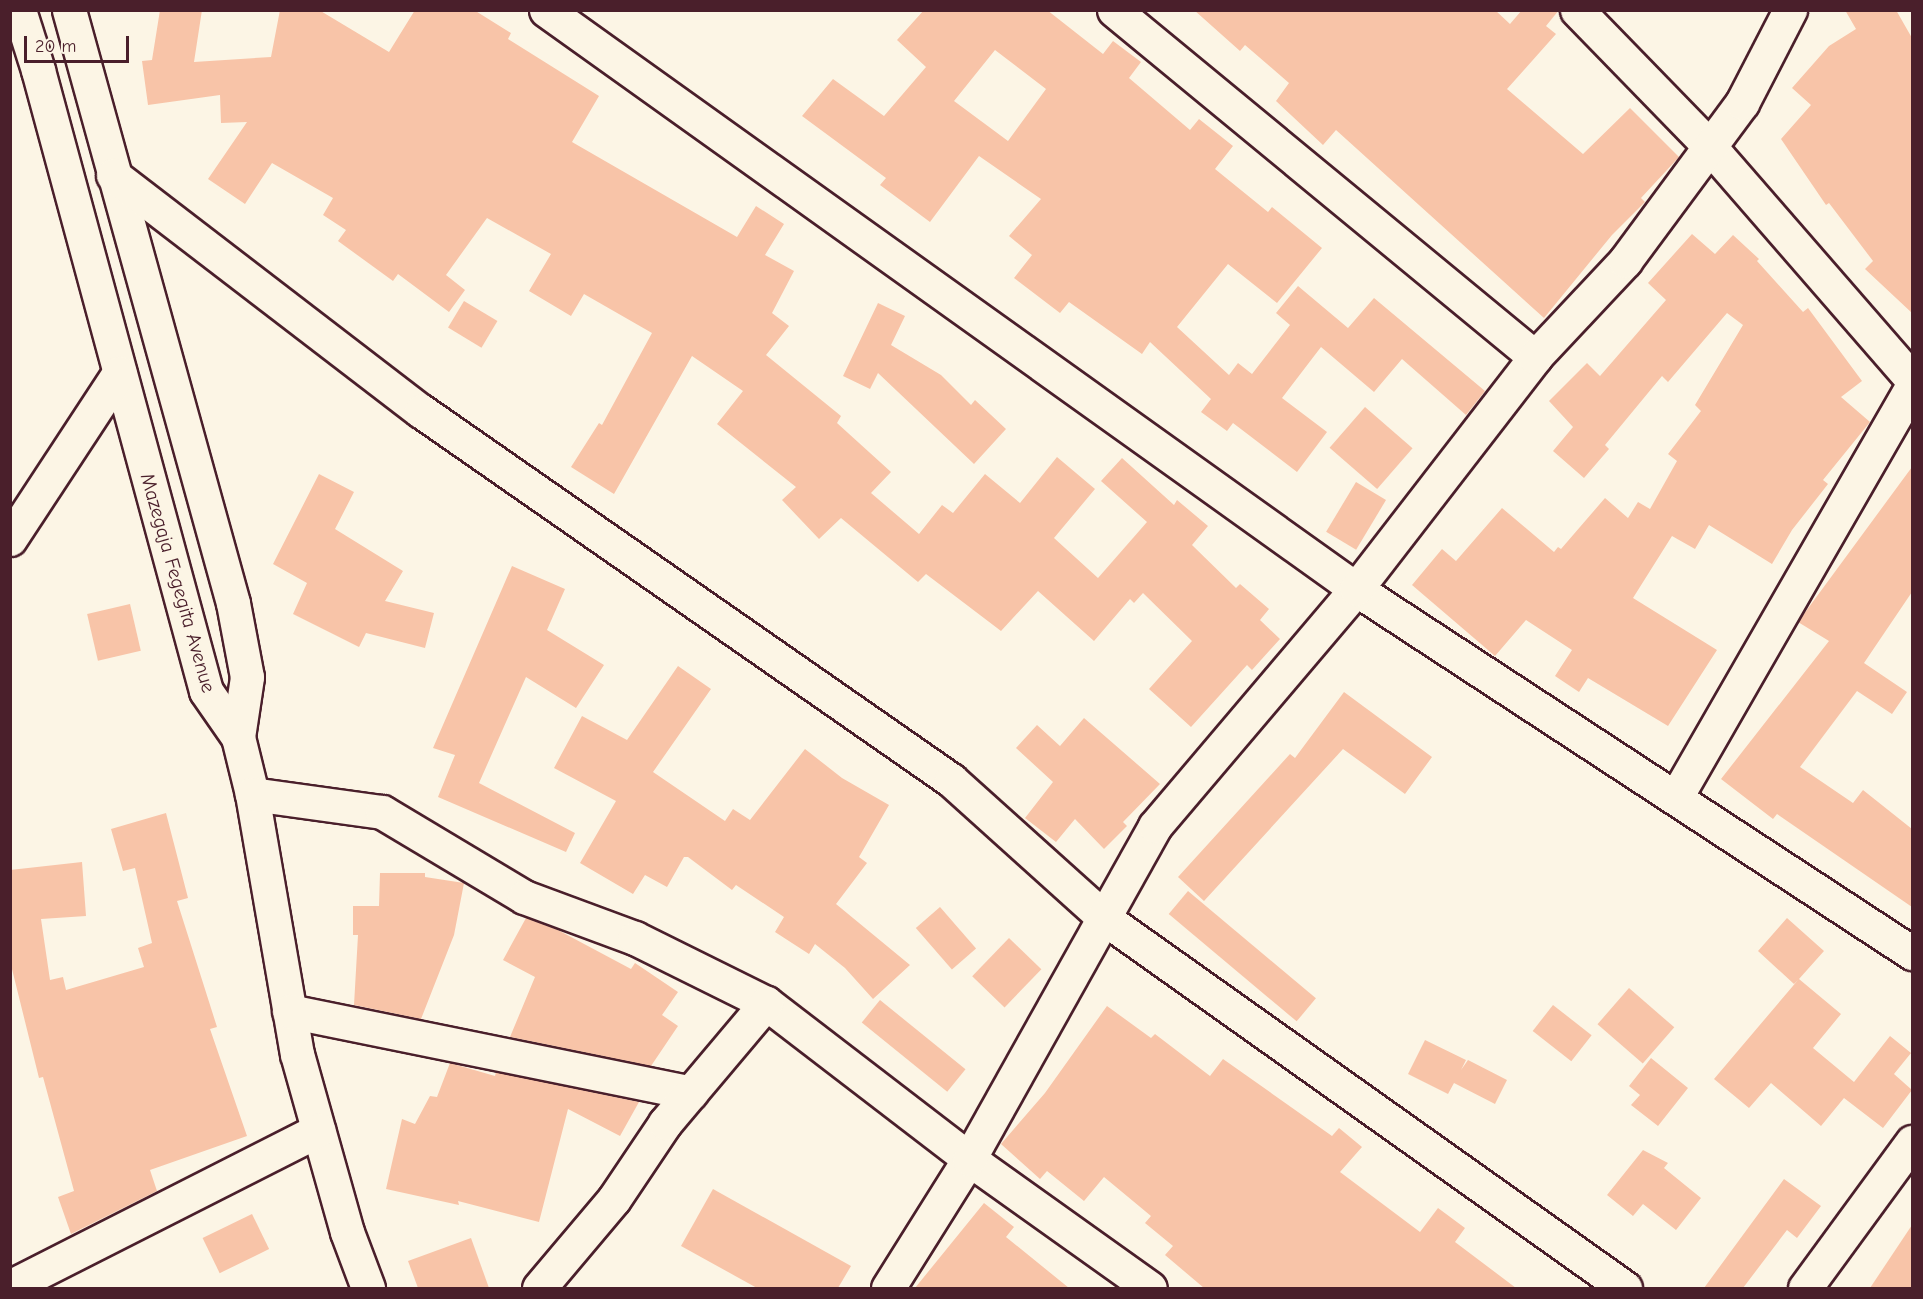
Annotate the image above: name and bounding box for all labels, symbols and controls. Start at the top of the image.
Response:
scale bar [27,24,132,62]
text: 20 m [35,36,76,57]
street label: Mazegaja Fegegita Avenue [135,471,221,695]

